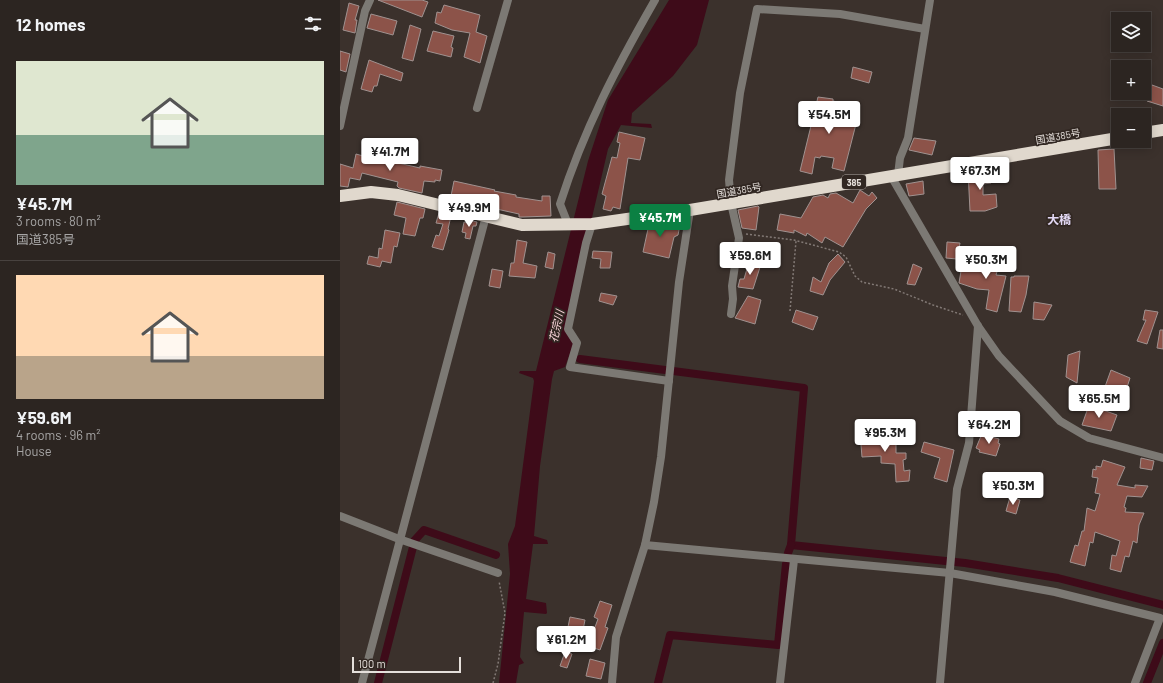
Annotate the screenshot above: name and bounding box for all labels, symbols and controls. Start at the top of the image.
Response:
map controls [1111,12,1151,148]
button: layers [1111,12,1151,52]
icon: filters [302,13,324,35]
text: 12 homes [16,14,86,34]
button: + [1111,60,1151,100]
icon: home [134,87,206,159]
pin: ¥54.5M [796,101,862,135]
text: ¥54.5M [807,106,851,122]
button: − [1111,108,1151,148]
street label: 国道385号 [1035,126,1081,146]
pin: ¥41.7M [357,138,423,172]
text: ¥41.7M [370,143,410,159]
pin: ¥67.3M [947,157,1013,191]
text: ¥67.3M [959,162,1001,178]
road number: 385 [842,175,866,189]
street label: 国道385号 [716,180,762,200]
text: ¥45.7M [16,193,72,213]
pin: ¥49.9M [436,194,502,228]
text: ¥49.9M [447,199,491,215]
pin: ¥45.7M [627,204,693,238]
text: ¥45.7M [638,209,682,225]
district label: 大橋 [1047,212,1072,226]
text: 3 rooms · 80 m² [16,213,101,229]
text: 国道385号 [16,231,75,247]
pin: ¥59.6M [717,242,783,276]
pin: ¥50.3M [953,246,1019,280]
text: ¥59.6M [729,247,771,263]
text: ¥50.3M [964,251,1008,267]
icon: home [134,301,206,373]
water label: 花宗川 [546,307,566,344]
pin: ¥65.5M [1066,385,1132,419]
text: ¥65.5M [1078,390,1120,406]
text: ¥59.6M [16,407,72,427]
pin: ¥64.2M [956,411,1022,445]
text: ¥64.2M [967,416,1011,432]
pin: ¥95.3M [852,419,918,453]
text: ¥95.3M [864,424,906,440]
text: 4 rooms · 96 m² [16,427,101,443]
text: House [16,443,52,459]
pin: ¥50.3M [980,472,1046,506]
text: ¥50.3M [991,477,1035,493]
pin: ¥61.2M [533,626,599,660]
text: ¥61.2M [546,631,586,647]
scale bar [352,655,461,674]
text: 100 m [358,657,386,670]

